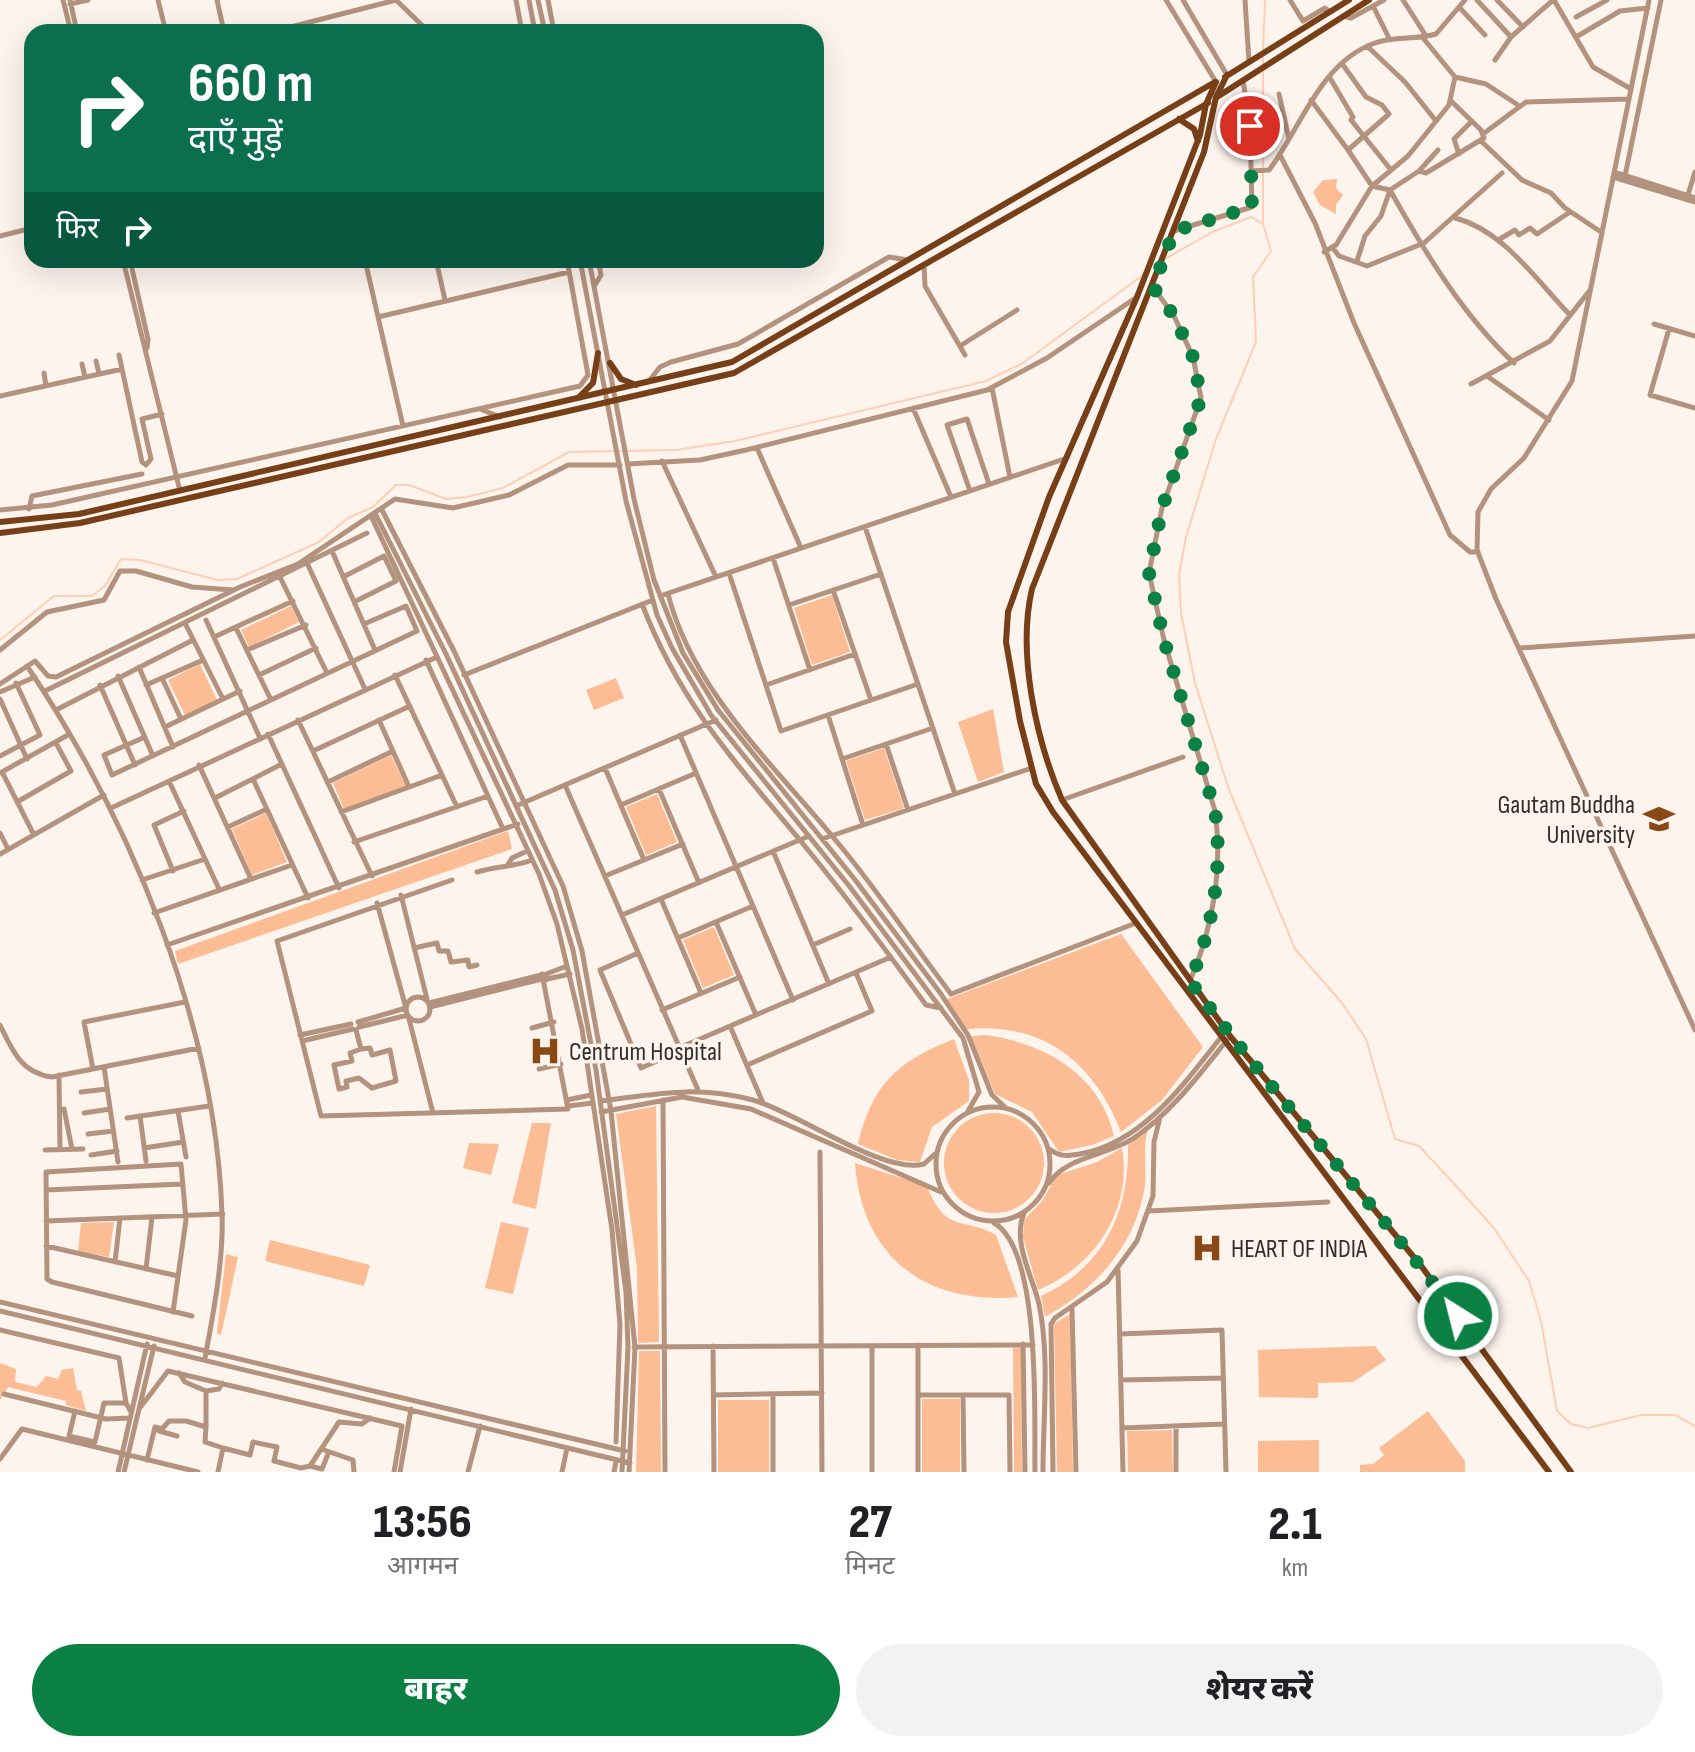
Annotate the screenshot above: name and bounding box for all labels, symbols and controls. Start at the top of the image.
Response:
text: 660 m [188,51,313,118]
icon: right [56,56,160,160]
pin [1216,92,1284,160]
icon: arrive [1228,104,1272,148]
text: दाएँ मुड़ें [188,119,283,162]
icon: right [115,208,159,252]
text: फिर [56,211,99,247]
place label: Gautam Buddha University [1497,790,1635,851]
school or university icon: Gautam Buddha University [1642,802,1676,836]
hospital icon: Centrum Hospital [528,1034,562,1068]
place label: Centrum Hospital [569,1037,722,1068]
hospital icon: HEART OF INDIA [1190,1231,1224,1265]
place label: HEART OF INDIA [1231,1234,1368,1265]
position arrow [1416,1274,1500,1358]
text: 13:56 [373,1494,472,1551]
text: 27 [848,1494,892,1551]
text: 2.1 [1268,1496,1322,1553]
text: आगमन [387,1551,458,1582]
text: मिनट [845,1551,895,1582]
text: km [1282,1553,1308,1584]
button: बाहर [32,1644,840,1736]
button: शेयर करें [856,1644,1663,1736]

